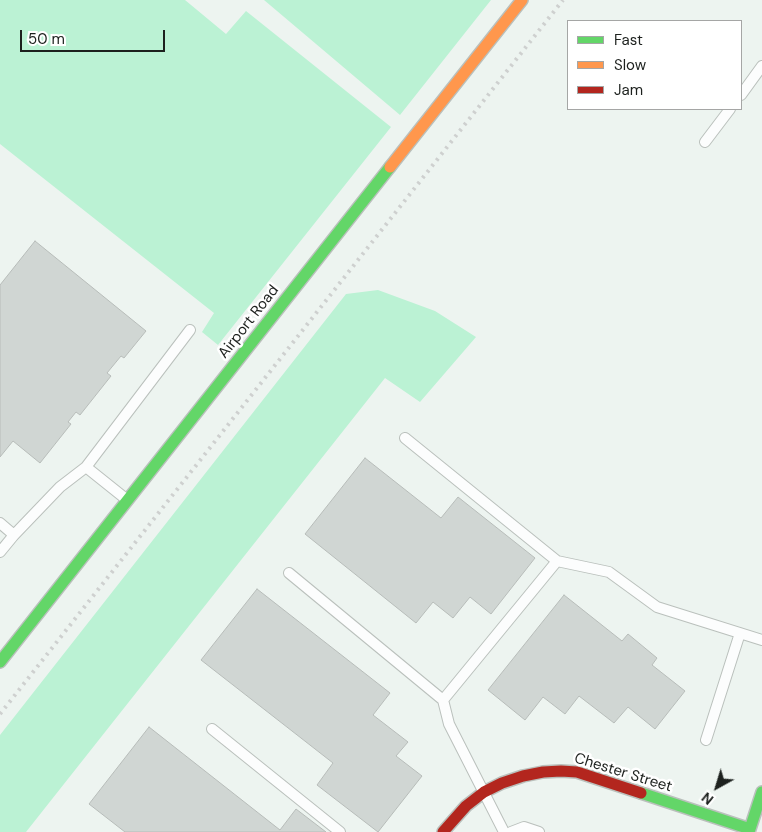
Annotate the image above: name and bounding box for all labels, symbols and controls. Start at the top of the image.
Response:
scale bar [22,20,168,52]
legend [567,20,742,110]
text: 50 m [28,29,65,49]
text: Fast [614,30,643,50]
text: Slow [614,55,646,75]
text: Jam [614,80,643,100]
street label: Airport Road [215,282,283,362]
street label: Chester Street [572,750,674,796]
north arrow [692,762,742,812]
text: N [698,788,717,809]

